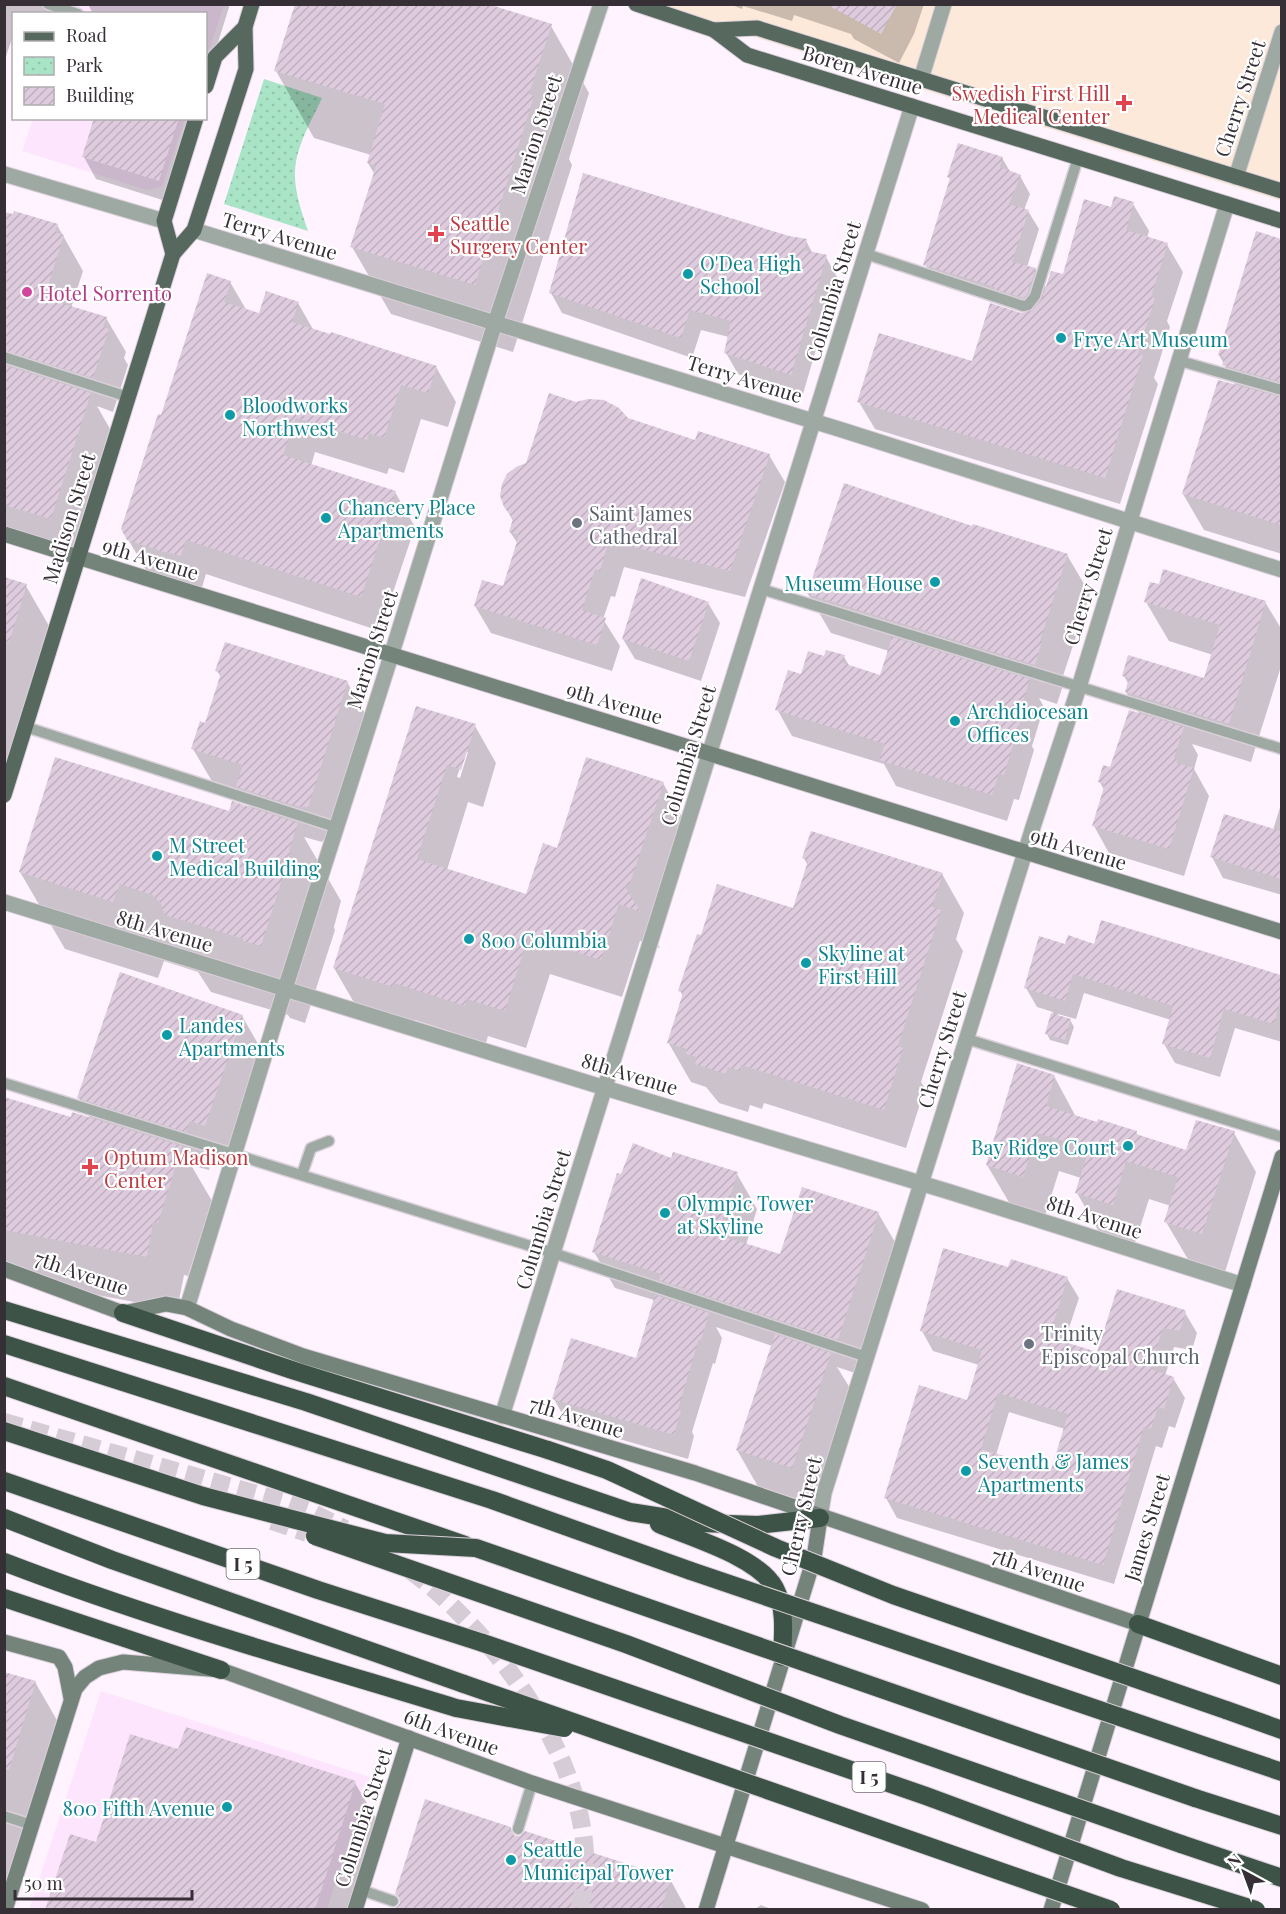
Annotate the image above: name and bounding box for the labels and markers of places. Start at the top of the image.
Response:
place label: Swedish First Hill Medical Center [951,79,1110,129]
marker: Swedish First Hill Medical Center [1115,94,1133,112]
place label: Seattle Surgery Center [450,209,587,259]
marker: Seattle Surgery Center [427,225,445,243]
place label: O'Dea High School [700,249,801,299]
marker: O'Dea High School [681,267,695,281]
place label: Hotel Sorrento [39,279,172,306]
marker: Hotel Sorrento [20,285,34,299]
place label: Frye Art Museum [1073,325,1228,352]
marker: Frye Art Museum [1054,331,1068,345]
place label: Bloodworks Northwest [242,391,348,441]
marker: Bloodworks Northwest [223,408,237,422]
place label: Chancery Place Apartments [337,493,476,543]
place label: Saint James Cathedral [589,499,692,549]
marker: Chancery Place Apartments [319,511,333,525]
marker: Saint James Cathedral [570,516,584,530]
place label: Museum House [784,569,923,596]
marker: Museum House [928,575,942,589]
place label: Archdiocesan Offices [966,697,1089,747]
marker: Archdiocesan Offices [948,714,962,728]
place label: M Street Medical Building [169,831,320,881]
marker: M Street Medical Building [150,849,164,863]
place label: 800 Columbia [481,926,607,953]
marker: 800 Columbia [462,932,476,946]
place label: Skyline at First Hill [818,939,906,989]
marker: Skyline at First Hill [799,956,813,970]
place label: Landes Apartments [178,1011,285,1061]
marker: Landes Apartments [160,1028,174,1042]
place label: Bay Ridge Court [971,1133,1117,1160]
marker: Bay Ridge Court [1121,1139,1135,1153]
place label: Optum Madison Center [104,1143,249,1193]
marker: Optum Madison Center [81,1158,99,1176]
place label: Olympic Tower at Skyline [677,1189,814,1239]
marker: Olympic Tower at Skyline [658,1206,672,1220]
place label: Trinity Episcopal Church [1041,1319,1200,1369]
marker: Trinity Episcopal Church [1022,1337,1036,1351]
place label: Seventh & James Apartments [977,1447,1129,1497]
marker: Seventh & James Apartments [959,1464,973,1478]
place label: 800 Fifth Avenue [63,1794,215,1821]
marker: 800 Fifth Avenue [220,1800,234,1814]
place label: Seattle Municipal Tower [523,1835,674,1885]
marker: Seattle Municipal Tower [504,1853,518,1867]

